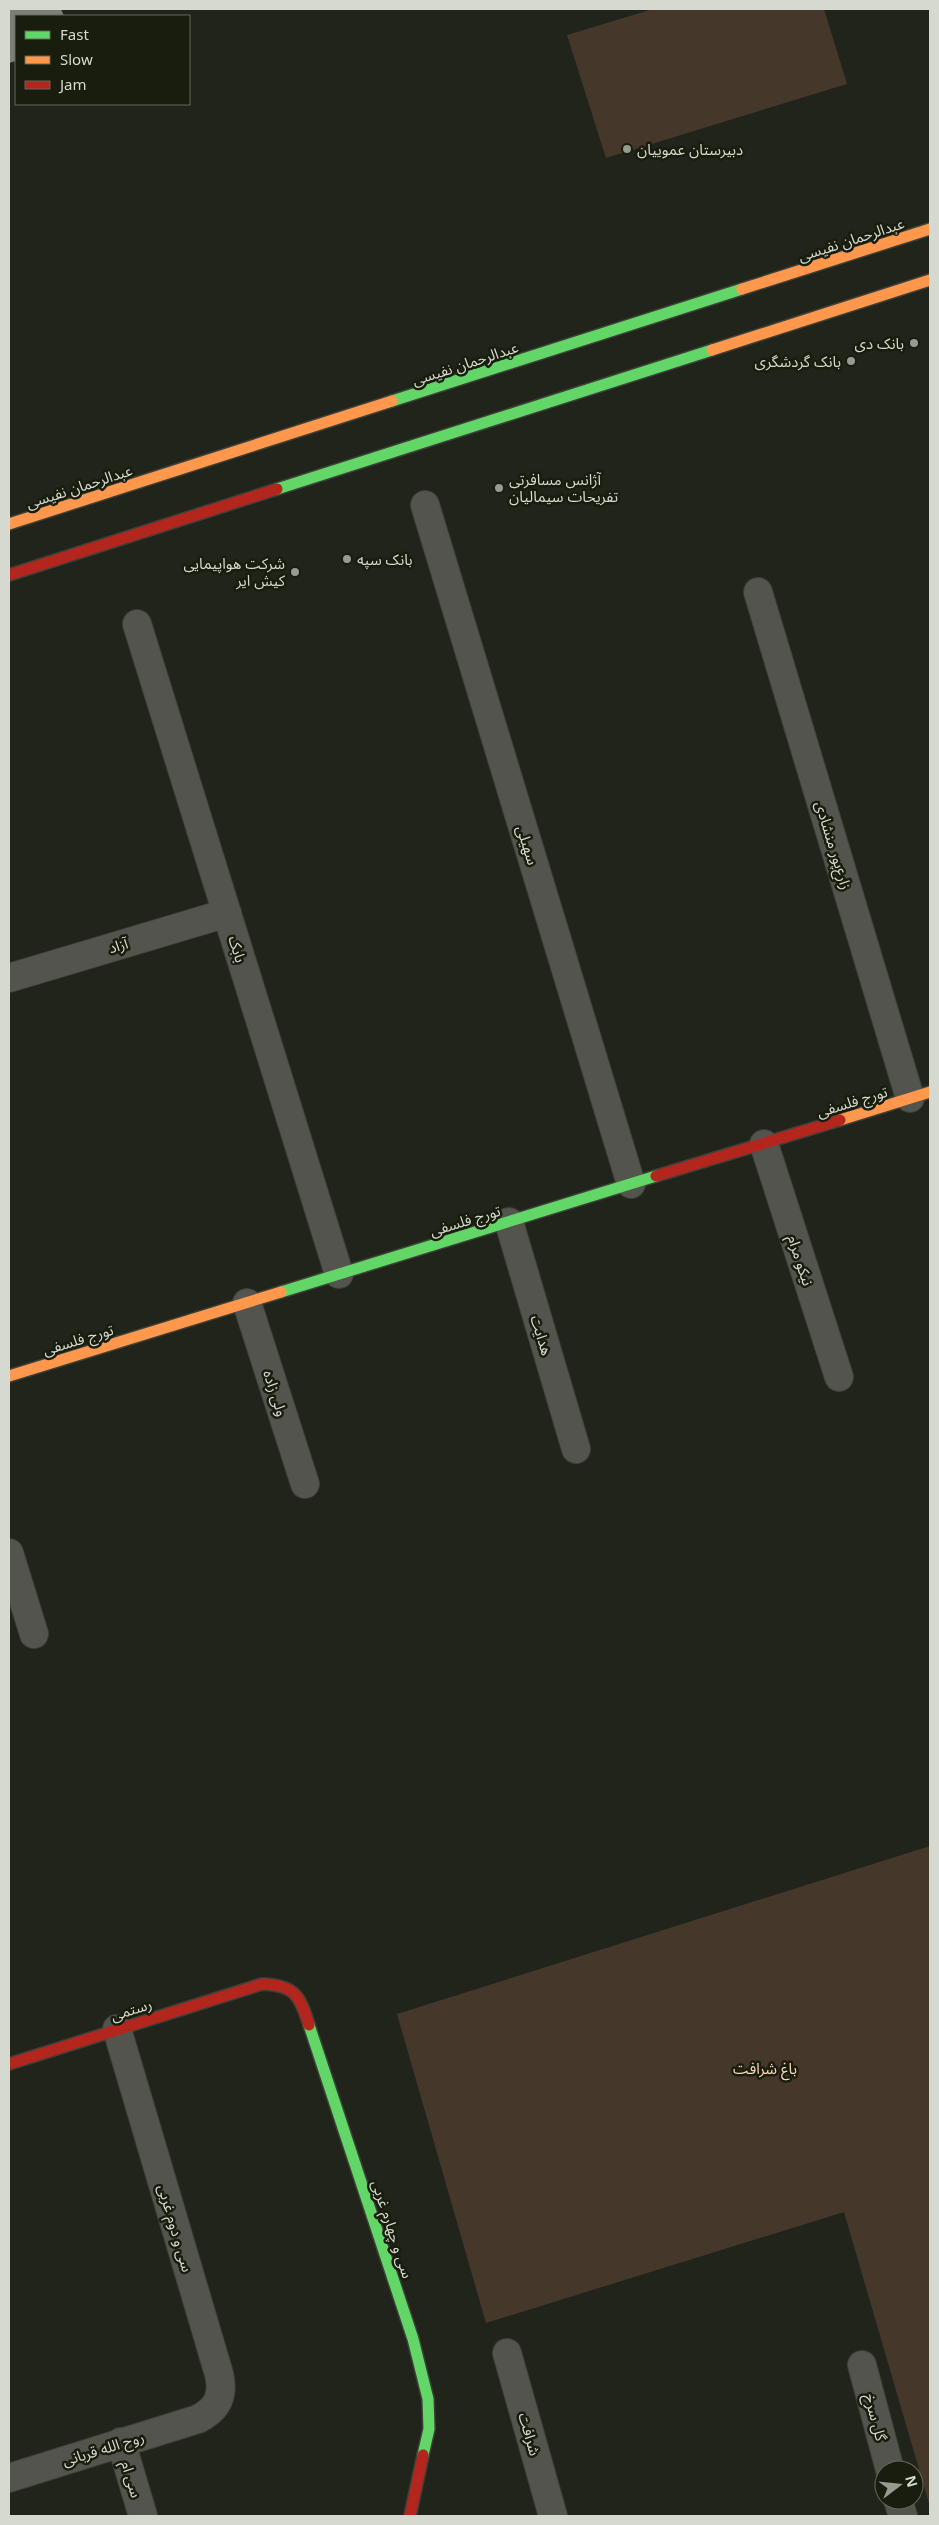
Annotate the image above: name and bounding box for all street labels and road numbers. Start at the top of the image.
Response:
street label: عبدالرحمان نفیسی [795,212,907,266]
street label: عبدالرحمان نفیسی [409,336,521,390]
street label: عبدالرحمان نفیسی [23,459,135,513]
street label: زارع‌پور منشادی [808,798,857,893]
street label: سهیلی [513,823,544,868]
street label: آزاد [106,932,131,957]
street label: بابک [224,933,252,965]
street label: تورج فلسفی [814,1081,891,1124]
street label: تورج فلسفی [427,1200,504,1243]
street label: نیکو مرام [781,1232,819,1289]
street label: هدایت [526,1312,558,1358]
street label: تورج فلسفی [40,1319,117,1362]
street label: ولی زاده [259,1367,293,1419]
street label: رستمی [108,1993,154,2025]
street label: سی و چهارم غربی [366,2177,418,2282]
street label: سی و دوم غربی [152,2182,198,2275]
street label: گل سرخ [857,2391,892,2444]
street label: شرافت [514,2410,546,2458]
street label: روح الله قربانی [60,2426,147,2473]
street label: سی ام [115,2458,147,2501]

